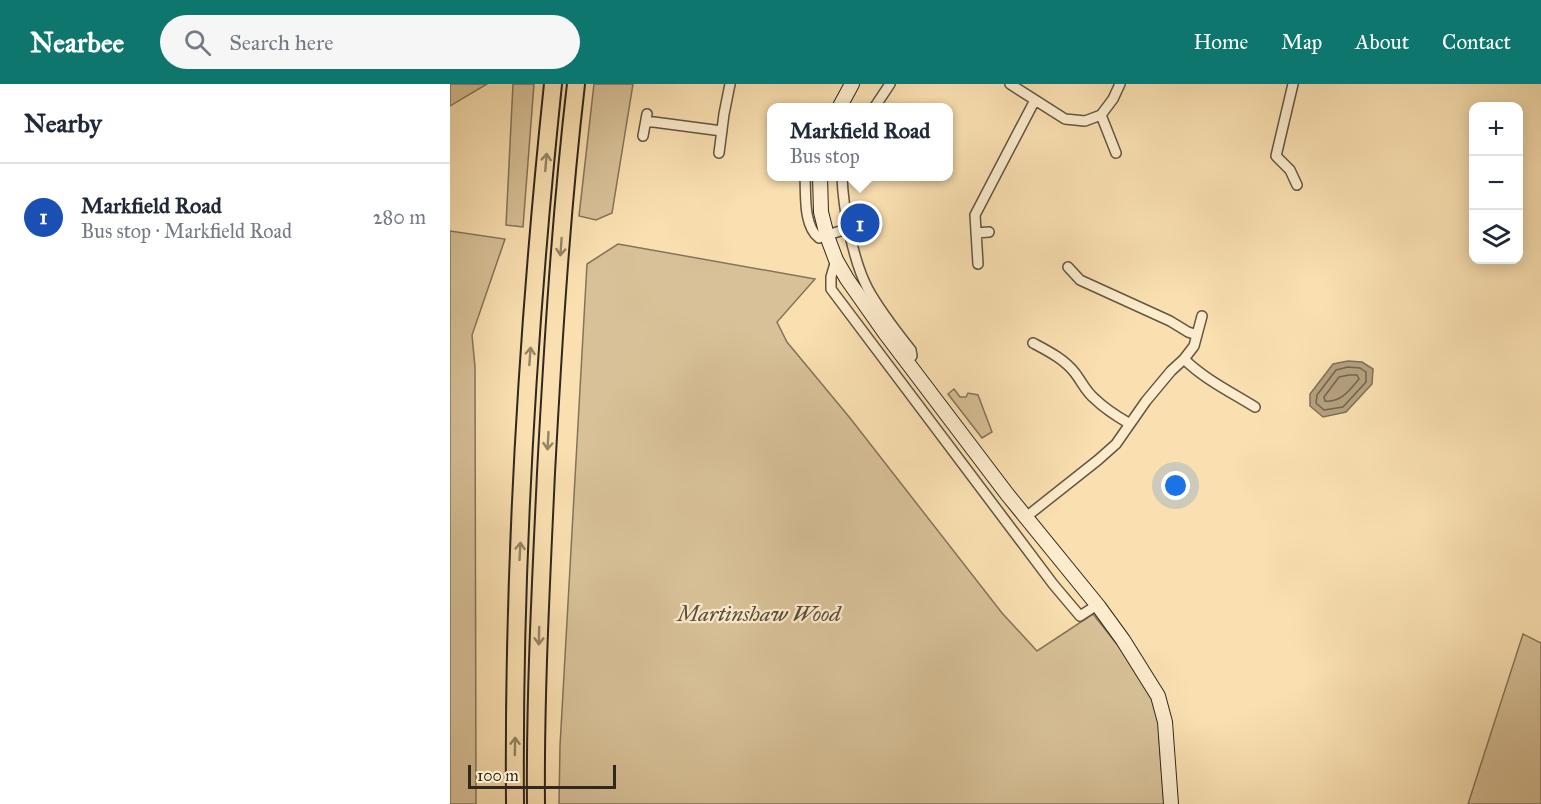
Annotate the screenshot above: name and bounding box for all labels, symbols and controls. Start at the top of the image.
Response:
search box [160,15,580,69]
text: Nearbee [30,25,124,60]
icon: search [181,26,214,59]
text: Search here [229,29,333,56]
text: Home [1193,29,1248,55]
text: Map [1281,29,1322,55]
text: About [1355,29,1409,55]
text: Contact [1442,29,1511,55]
map controls [1469,102,1523,264]
button: + [1469,102,1523,156]
popup [767,103,953,181]
text: Nearby [24,107,102,139]
text: Markfield Road [790,117,930,144]
text: Bus stop [790,144,860,168]
one-way arrow [541,152,552,172]
button: − [1469,156,1523,210]
text: Markfield Road [81,192,222,219]
pin: 1 [840,200,880,246]
text: 1 [40,205,47,229]
text: 280 m [373,205,426,229]
button: layers [1469,210,1523,264]
text: Bus stop · Markfield Road [81,219,292,243]
one-way arrow [555,236,566,256]
one-way arrow [524,346,535,366]
one-way arrow [542,431,553,451]
your location [1161,471,1190,500]
one-way arrow [514,541,525,561]
park label: Martinshaw Wood [675,600,842,627]
one-way arrow [534,626,545,646]
one-way arrow [509,736,521,756]
scale bar [468,762,616,790]
text: 100 m [477,766,519,785]

